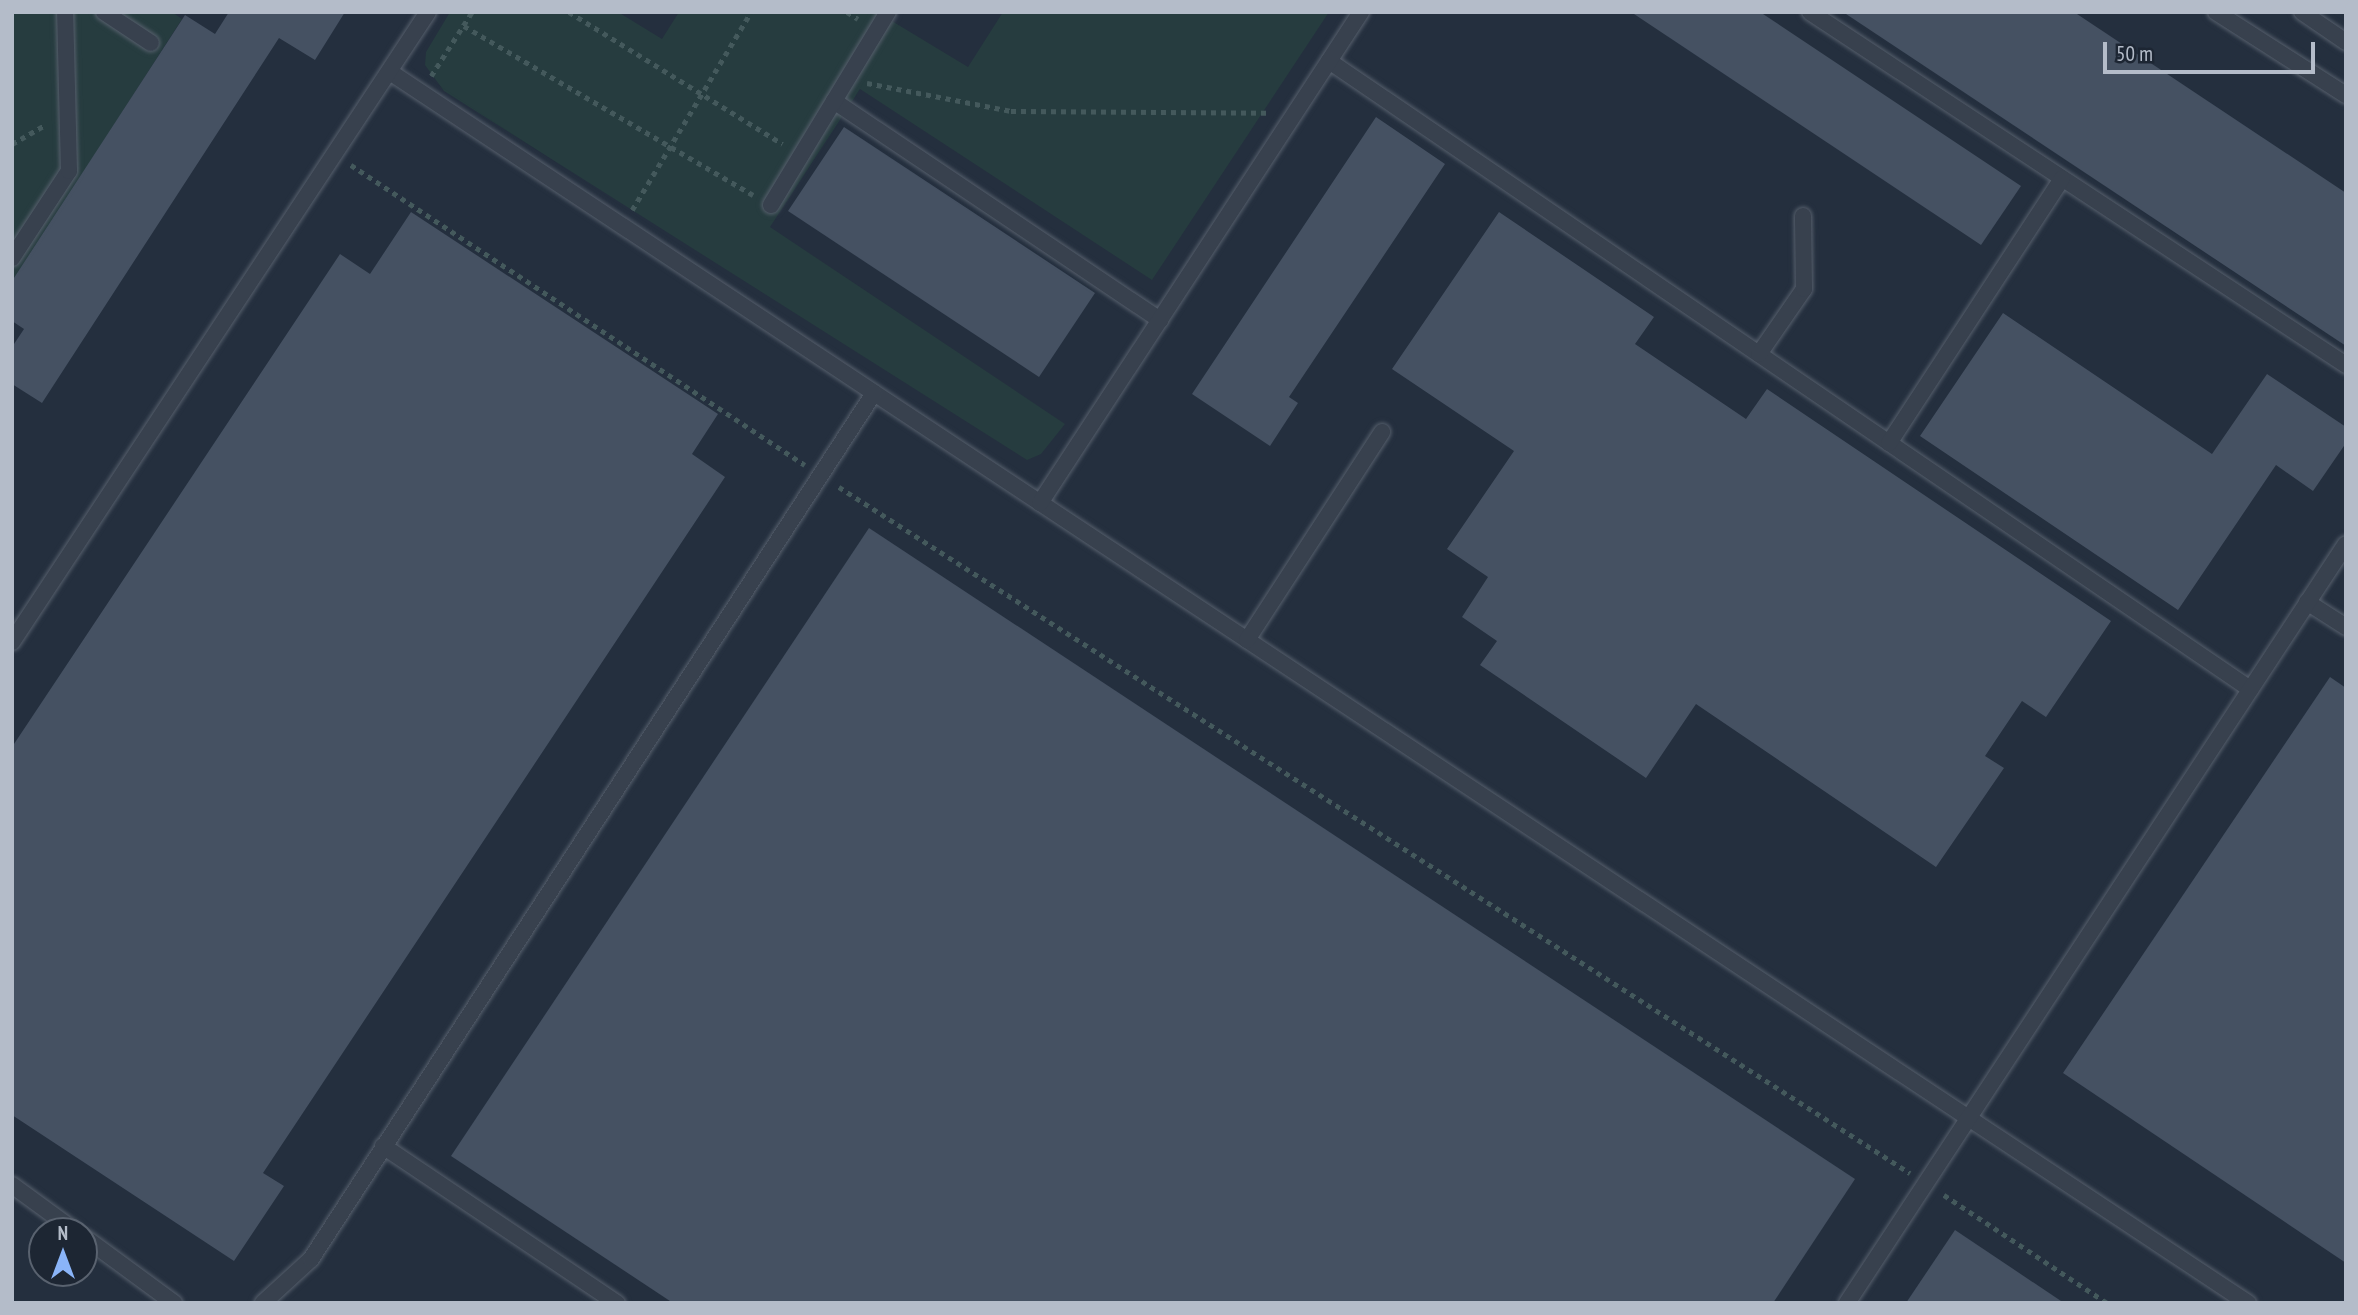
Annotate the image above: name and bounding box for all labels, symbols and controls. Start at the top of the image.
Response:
scale bar [2106,28,2318,72]
text: 50 m [2116,40,2153,67]
north arrow [28,1217,98,1287]
text: N [58,1221,68,1245]

